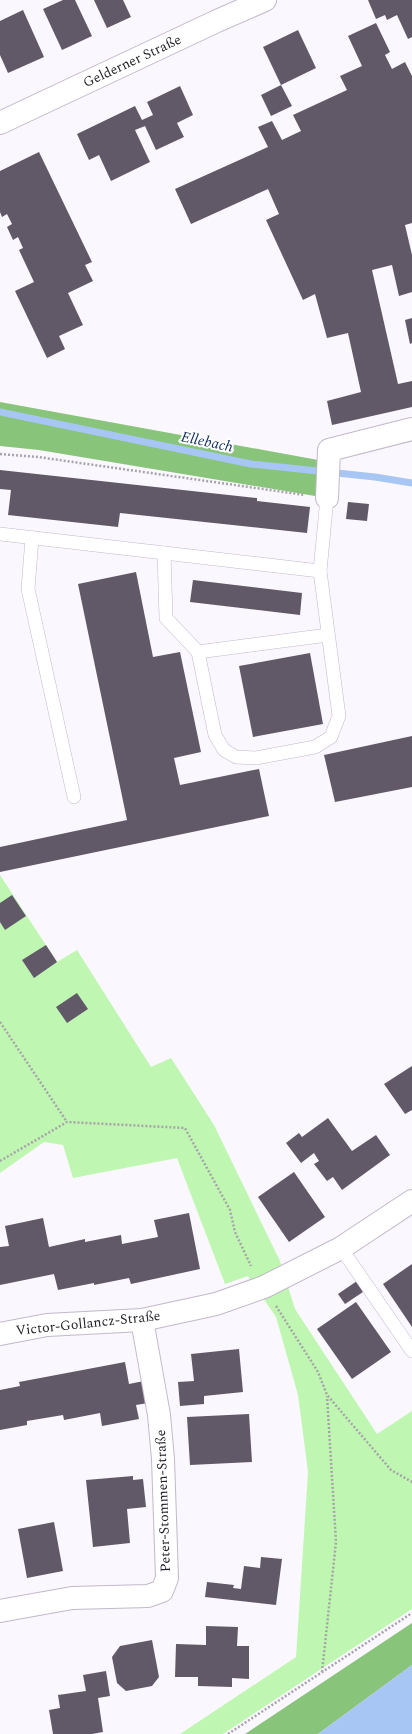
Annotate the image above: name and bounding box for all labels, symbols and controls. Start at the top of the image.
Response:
street label: Gelderner Straße [79,29,185,93]
water label: Ellebach [179,425,235,459]
street label: Victor-Gollancz-Straße [15,1305,162,1341]
street label: Peter-Stommen-Straße [150,1429,176,1573]

